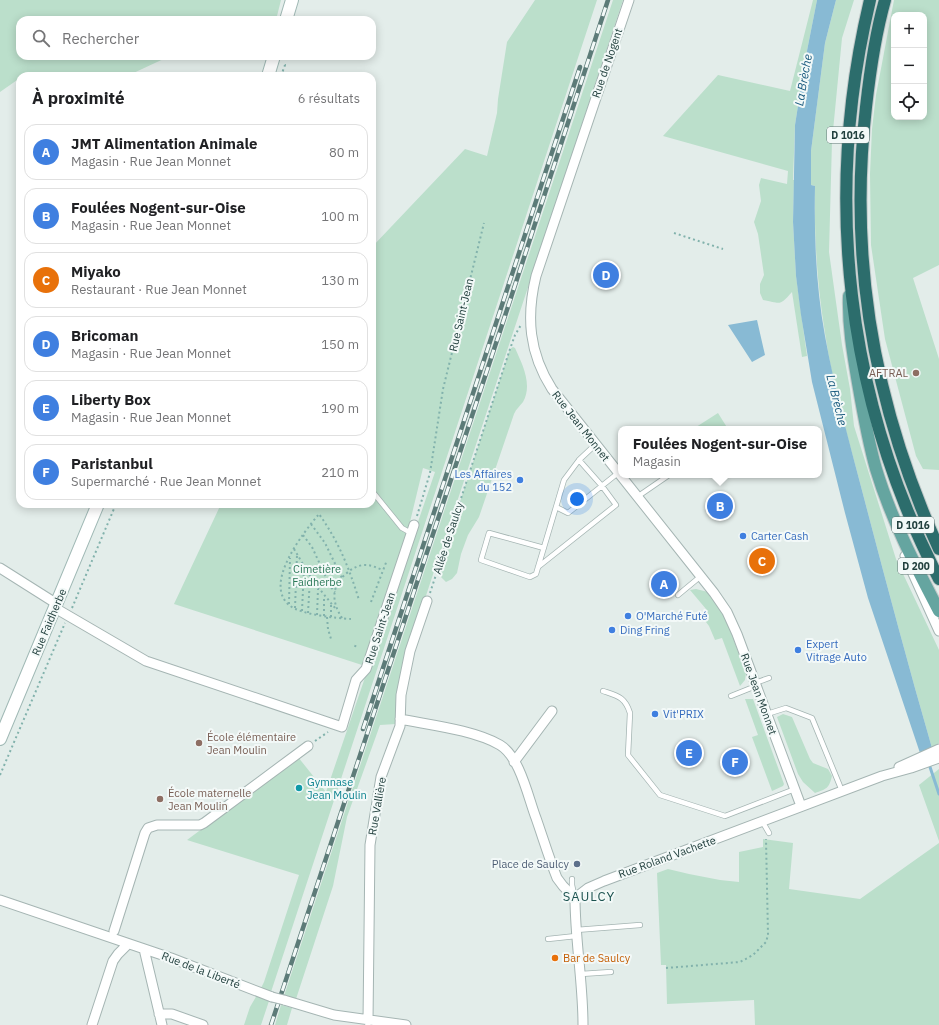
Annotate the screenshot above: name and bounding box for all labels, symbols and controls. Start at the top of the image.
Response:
map controls [891,12,927,120]
button: + [891,12,927,48]
search box [16,16,376,60]
street label: Rue de Nogent [589,26,626,100]
icon: search [30,27,52,49]
text: Rechercher [62,29,139,48]
button: − [891,48,927,84]
water label: La Brèche [791,53,815,107]
button: locate [891,84,927,120]
text: À proximité [32,87,125,109]
text: 6 résultats [298,90,360,107]
road number: D 1016 [827,127,869,143]
text: JMT Alimentation Animale [71,134,257,153]
text: A [42,144,50,161]
text: 80 m [329,144,359,161]
text: Magasin · Rue Jean Monnet [71,153,231,170]
text: Foulées Nogent-sur-Oise [71,198,246,217]
text: B [42,208,50,225]
text: 100 m [321,208,359,225]
text: Magasin · Rue Jean Monnet [71,217,231,234]
pin: D [593,260,619,290]
text: Miyako [71,262,121,281]
text: C [42,272,50,289]
text: 130 m [321,272,359,289]
street label: Rue Saint-Jean [446,277,476,353]
text: Restaurant · Rue Jean Monnet [71,281,247,298]
text: Bricoman [71,326,138,345]
text: D [41,336,51,353]
text: 150 m [321,336,359,353]
text: Magasin · Rue Jean Monnet [71,345,231,362]
place label: AFTRAL [869,366,908,380]
marker: AFTRAL [911,368,921,378]
water label: La Brèche [823,373,851,427]
street label: Rue Jean Monnet [549,388,613,464]
text: Liberty Box [71,390,151,409]
text: E [42,400,50,417]
text: 190 m [321,400,359,417]
text: Magasin · Rue Jean Monnet [71,409,231,426]
popup [618,426,822,478]
text: Foulées Nogent-sur-Oise [633,434,807,453]
text: Magasin [633,453,681,470]
text: Paristanbul [71,454,153,473]
text: F [42,464,50,481]
text: 210 m [321,464,359,481]
place label: Les Affaires du 152 [454,467,512,494]
text: Supermarché · Rue Jean Monnet [71,473,261,490]
marker: Les Affaires du 152 [515,475,525,485]
your location [567,489,587,509]
pin: B [707,491,733,521]
street label: Allée de Saulcy [430,500,466,576]
road number: D 1016 [892,517,934,533]
place label: Carter Cash [751,529,809,543]
marker: Carter Cash [738,531,748,541]
pin: C [749,546,775,576]
road number: D 200 [898,558,934,574]
park label: Cimetière Faidherbe [292,562,342,589]
pin: A [651,569,677,599]
street label: Rue Faidherbe [29,586,69,658]
street label: Rue Saint-Jean [362,590,398,666]
place label: O'Marché Futé [636,609,708,623]
marker: O'Marché Futé [623,611,633,621]
place label: Ding Fring [620,623,670,637]
marker: Ding Fring [607,625,617,635]
place label: Expert Vitrage Auto [806,637,867,664]
marker: Expert Vitrage Auto [793,645,803,655]
street label: Rue Jean Monnet [738,651,780,737]
place label: Vit'PRIX [663,707,704,721]
marker: Vit'PRIX [650,709,660,719]
place label: École élémentaire Jean Moulin [207,730,296,757]
marker: École élémentaire Jean Moulin [194,738,204,748]
pin: E [676,738,702,768]
pin: F [722,747,748,777]
place label: Gymnase Jean Moulin [307,775,367,802]
street label: Rue Vallière [365,776,389,836]
marker: Gymnase Jean Moulin [294,783,304,793]
place label: École maternelle Jean Moulin [168,786,251,813]
marker: École maternelle Jean Moulin [155,794,165,804]
street label: Rue Roland Vachette [616,833,718,881]
place label: Place de Saulcy [492,857,569,871]
marker: Place de Saulcy [572,859,582,869]
district label: SAULCY [563,888,615,905]
street label: Rue de la Liberté [160,949,242,991]
place label: Bar de Saulcy [563,951,631,965]
marker: Bar de Saulcy [550,953,560,963]

